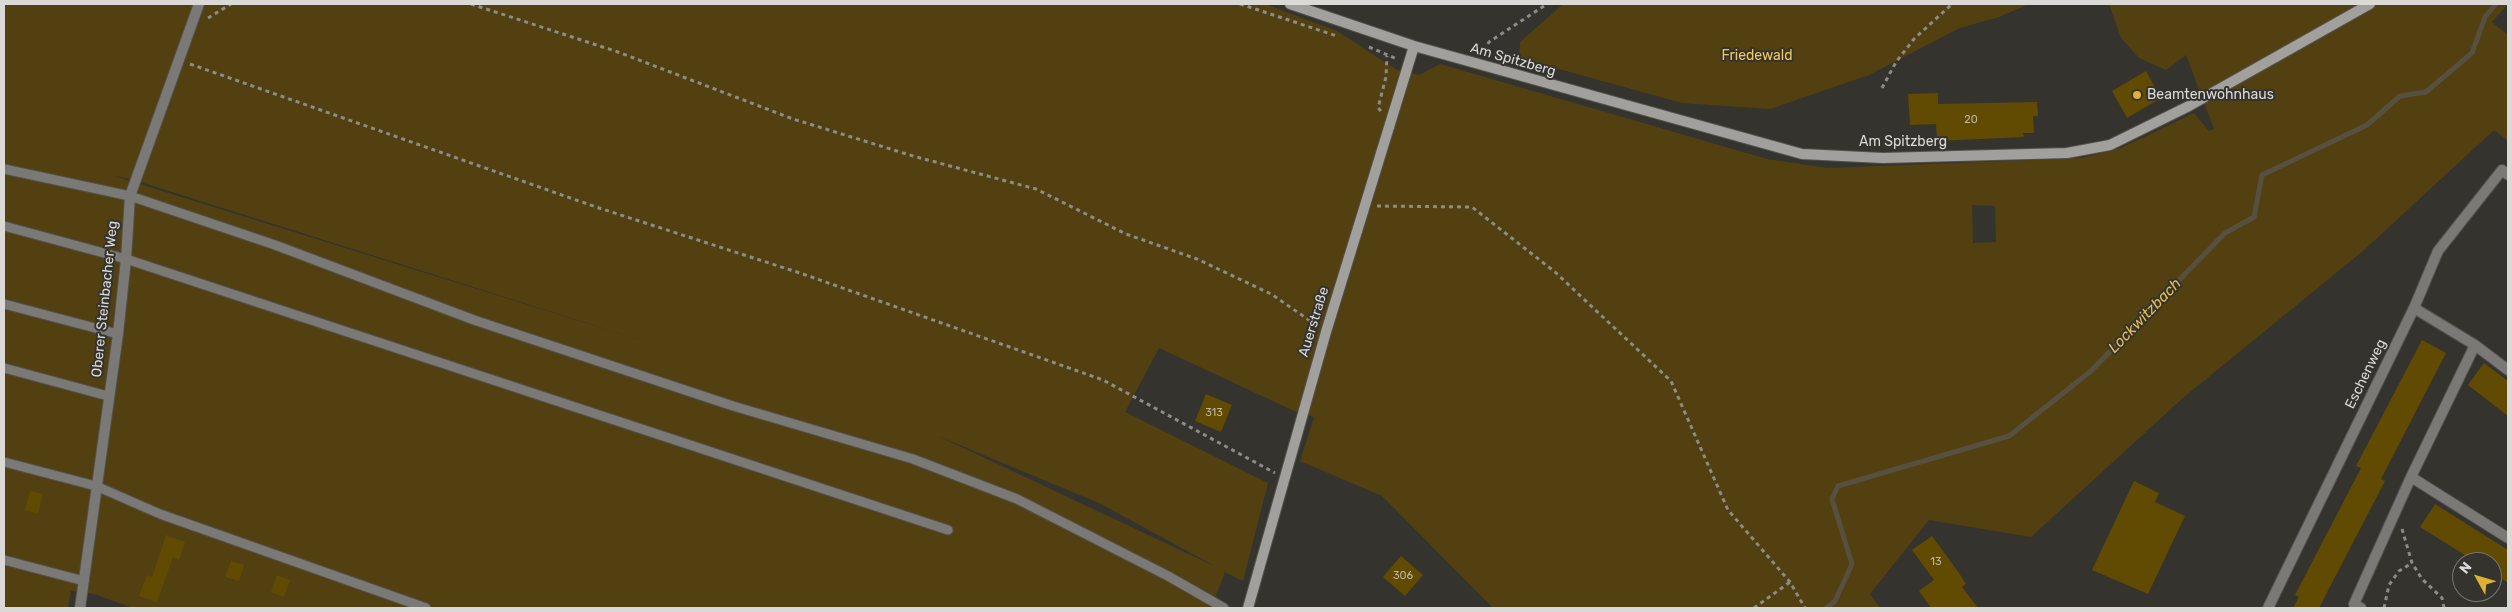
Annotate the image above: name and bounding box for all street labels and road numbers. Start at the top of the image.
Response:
street label: Am Spitzberg [1468,40,1558,80]
street label: Am Spitzberg [1859,134,1947,150]
street label: Oberer Steinbacher Weg [88,220,122,378]
street label: Auerstraße [1295,285,1333,359]
street label: Eschenweg [2342,336,2390,412]

